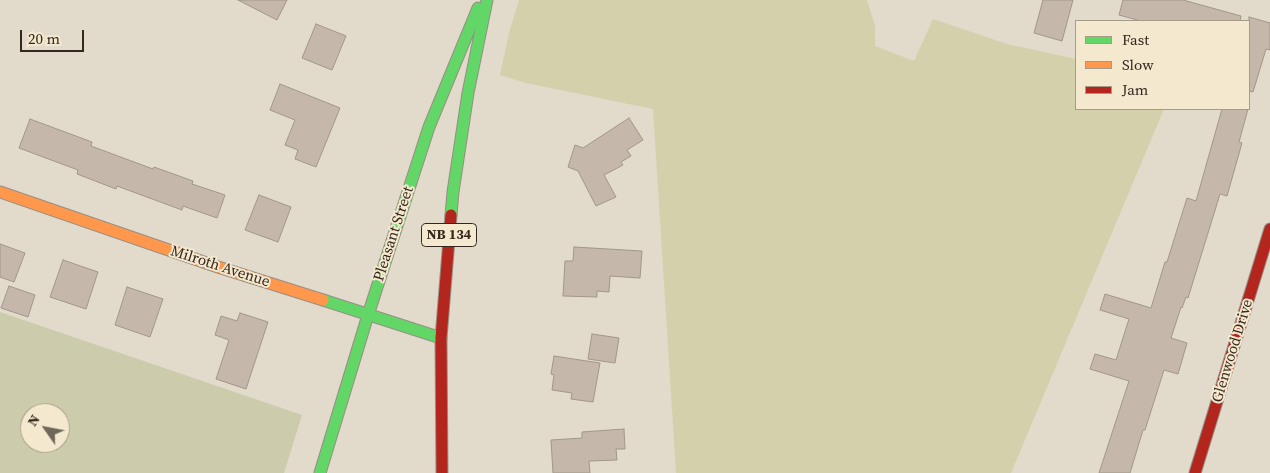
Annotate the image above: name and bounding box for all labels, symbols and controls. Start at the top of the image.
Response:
scale bar [22,20,86,52]
legend [1075,20,1250,110]
text: 20 m [28,28,60,49]
text: Fast [1122,29,1149,50]
text: Slow [1122,54,1154,75]
text: Jam [1122,79,1148,100]
street label: Pleasant Street [370,184,418,284]
road number: NB 134 [422,224,476,246]
street label: Milroth Avenue [168,242,272,292]
street label: Glenwood Drive [1209,297,1257,405]
north arrow [20,403,70,453]
text: N [22,411,44,430]

